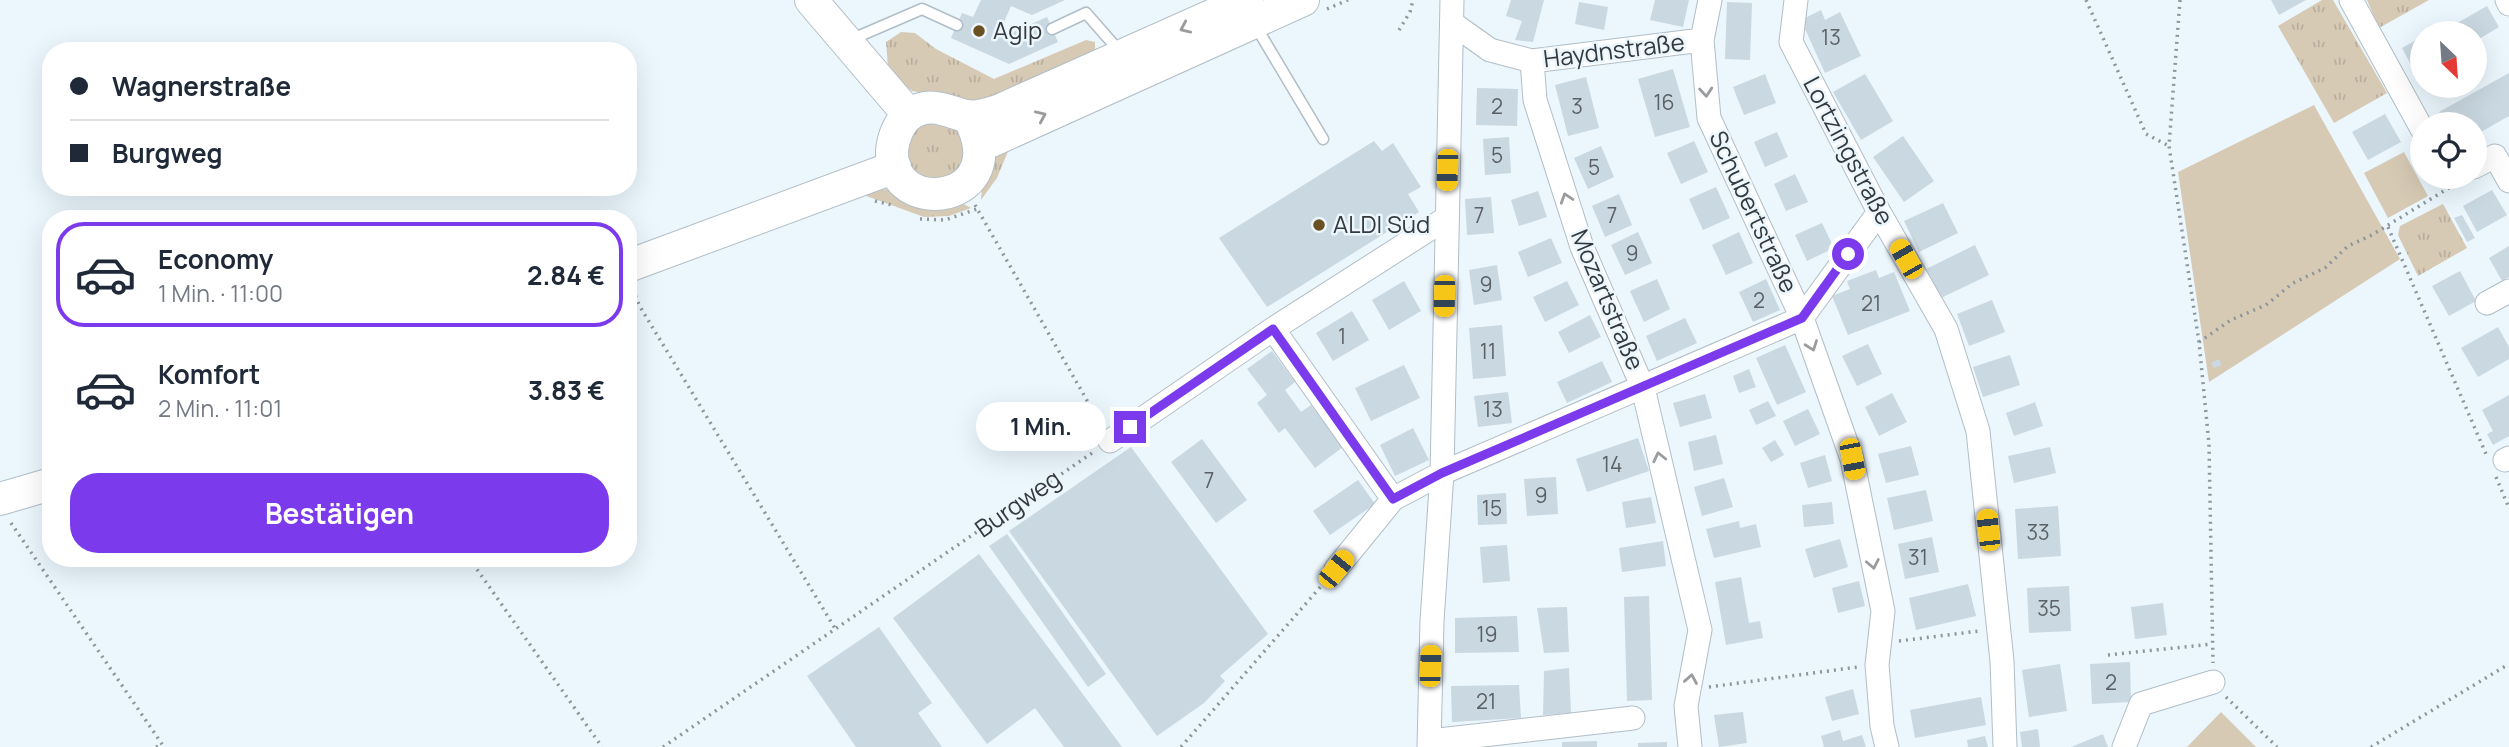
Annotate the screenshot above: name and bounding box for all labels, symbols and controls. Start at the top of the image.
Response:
place label: Agip [993,13,1042,46]
one-way arrow [1180,20,1192,34]
north arrow [2410,21,2487,98]
map controls [2410,21,2487,189]
marker: Agip [971,23,987,39]
house number: 13 [1821,23,1841,51]
street label: Haydnstraße [1541,24,1686,75]
text: Wagnerstraße [112,68,291,104]
street label: Lortzingstraße [1796,70,1902,230]
one-way arrow [1699,86,1714,98]
house number: 16 [1653,88,1675,116]
house number: 2 [1491,92,1503,120]
house number: 3 [1571,92,1583,120]
one-way arrow [1034,110,1046,124]
button: locate [2410,112,2487,189]
street label: Schubertstraße [1702,125,1806,298]
text: Burgweg [112,135,223,171]
house number: 5 [1491,141,1503,169]
car [1436,149,1459,191]
house number: 5 [1588,153,1600,181]
one-way arrow [1560,192,1574,205]
house number: 7 [1474,201,1484,229]
house number: 7 [1607,201,1617,229]
place label: ALDI Süd [1333,207,1430,240]
marker: ALDI Süd [1311,217,1327,233]
street label: Mozartstraße [1564,224,1653,375]
car [1887,236,1926,282]
route start [1832,238,1864,270]
house number: 9 [1625,239,1639,267]
text: Economy [158,241,273,277]
icon: car [74,243,137,306]
text: 2.84 € [527,257,605,293]
house number: 9 [1479,270,1493,298]
car [1434,275,1455,317]
text: 1 Min. · 11:00 [158,277,283,309]
house number: 2 [1753,286,1765,314]
house number: 21 [1861,289,1881,317]
house number: 1 [1338,322,1346,350]
house number: 11 [1480,337,1496,365]
one-way arrow [1804,339,1818,351]
text: Komfort [158,356,260,392]
icon: car [74,358,137,421]
text: 3.83 € [528,372,605,408]
text: 2 Min. · 11:01 [158,392,282,424]
house number: 13 [1483,395,1503,423]
callout: 1 Min. [976,402,1106,452]
text: 1 Min. [1010,410,1072,442]
route end [1114,411,1146,443]
car [1838,436,1867,482]
house number: 14 [1602,450,1622,478]
one-way arrow [1653,452,1668,464]
street label: Burgweg [968,461,1067,544]
house number: 7 [1204,466,1214,494]
button: Bestätigen [70,473,609,553]
house number: 9 [1534,481,1548,509]
house number: 15 [1482,494,1502,522]
car [1976,508,2001,552]
house number: 33 [2026,518,2050,546]
house number: 31 [1908,543,1928,571]
car [1315,546,1358,592]
one-way arrow [1865,558,1880,570]
house number: 35 [2037,594,2061,622]
house number: 19 [1476,620,1498,648]
car [1419,645,1442,687]
house number: 2 [2105,668,2117,696]
one-way arrow [1682,673,1697,685]
house number: 21 [1476,687,1496,715]

